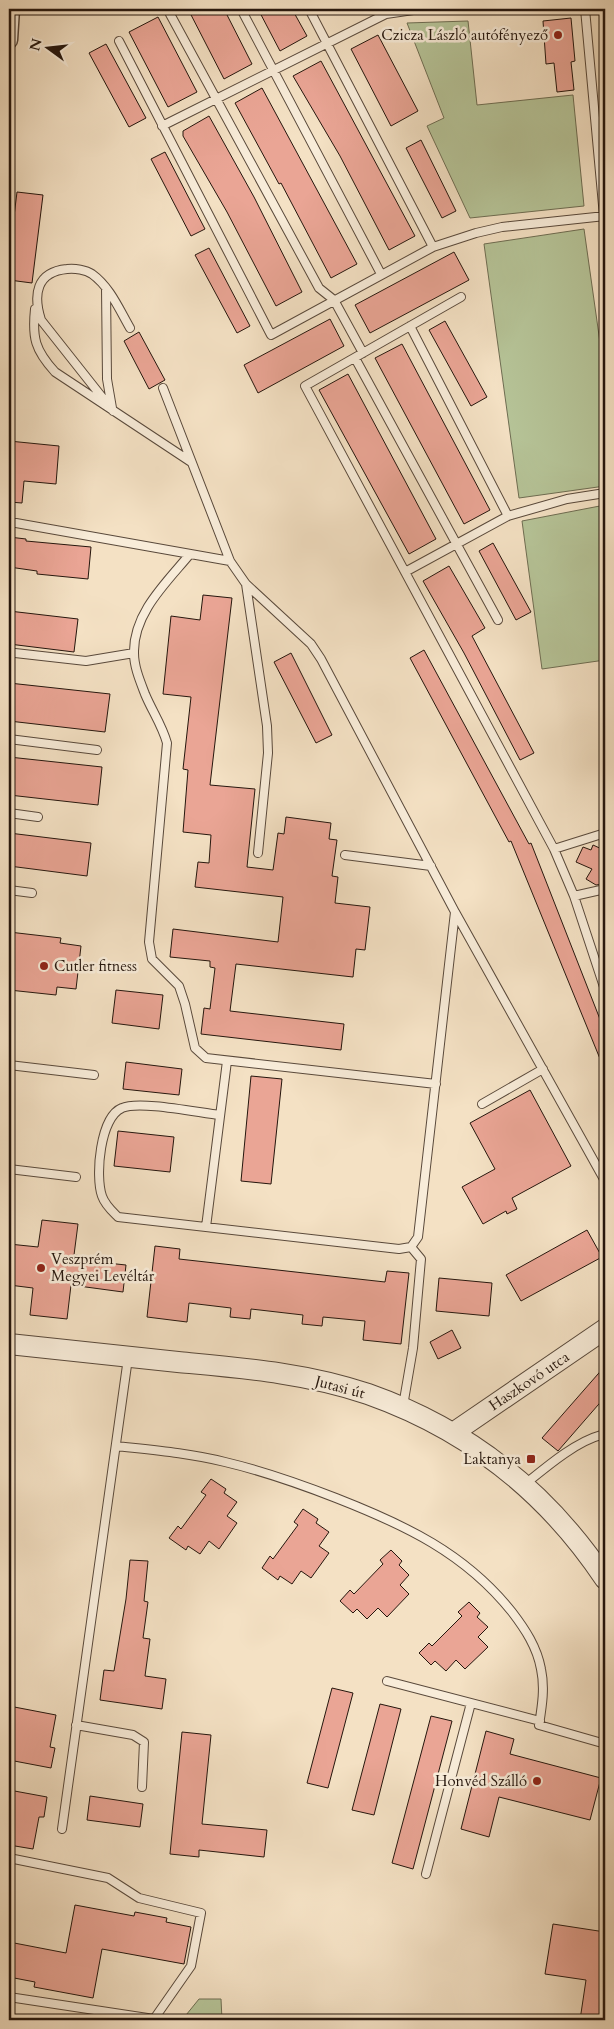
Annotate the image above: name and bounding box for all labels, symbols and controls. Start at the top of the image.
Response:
north arrow [22,22,72,72]
place label: Czicza László autófényező [381,25,548,45]
marker: Czicza László autófényező [552,29,564,41]
text: N [25,36,47,53]
place label: Cutler fitness [54,956,137,976]
marker: Cutler fitness [38,960,50,972]
place label: Veszprém Megyei Levéltár [51,1249,155,1286]
marker: Veszprém Megyei Levéltár [35,1262,47,1274]
street label: Haszkovó utca [485,1346,574,1415]
street label: Jutasi út [311,1370,367,1403]
place label: Laktanya [463,1449,522,1469]
marker: Laktanya [525,1453,537,1465]
place label: Honvéd Szálló [435,1771,527,1791]
marker: Honvéd Szálló [531,1775,543,1787]

